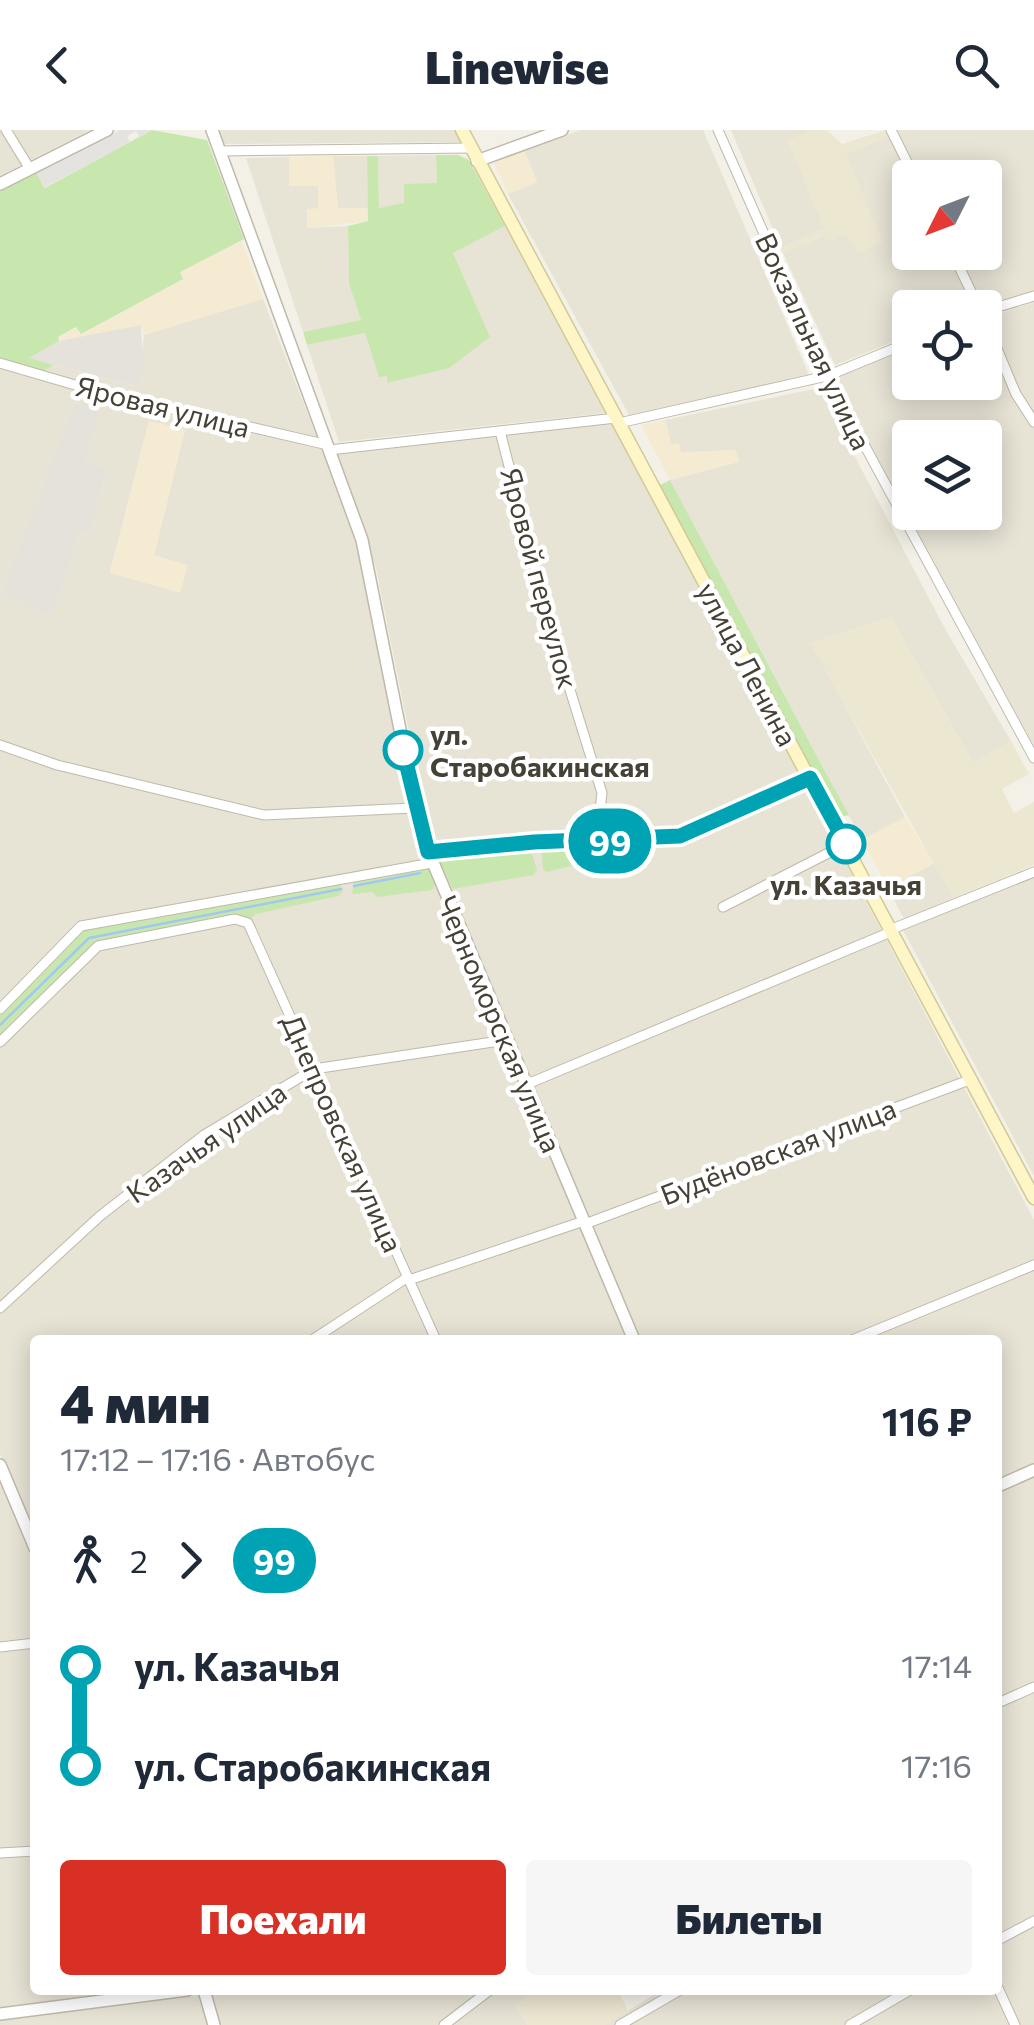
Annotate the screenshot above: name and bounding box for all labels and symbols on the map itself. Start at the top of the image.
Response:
north arrow [892,160,1002,270]
street label: Вокзальная улица [749,227,879,455]
street label: Яровая улица [73,368,253,444]
street label: Яровой переулок [494,464,586,692]
street label: улица Ленина [691,576,805,752]
place label: ул. Старобакинская [430,717,650,783]
marker: ул. Старобакинская [384,731,422,769]
line badge: 99 [565,808,655,874]
marker: ул. Казачья [827,825,865,863]
place label: ул. Казачья [770,867,922,901]
street label: Черноморская улица [431,891,569,1157]
street label: Днепровская улица [275,1009,411,1257]
street label: Казачья улица [120,1074,292,1210]
street label: Будёновская улица [656,1090,900,1212]

